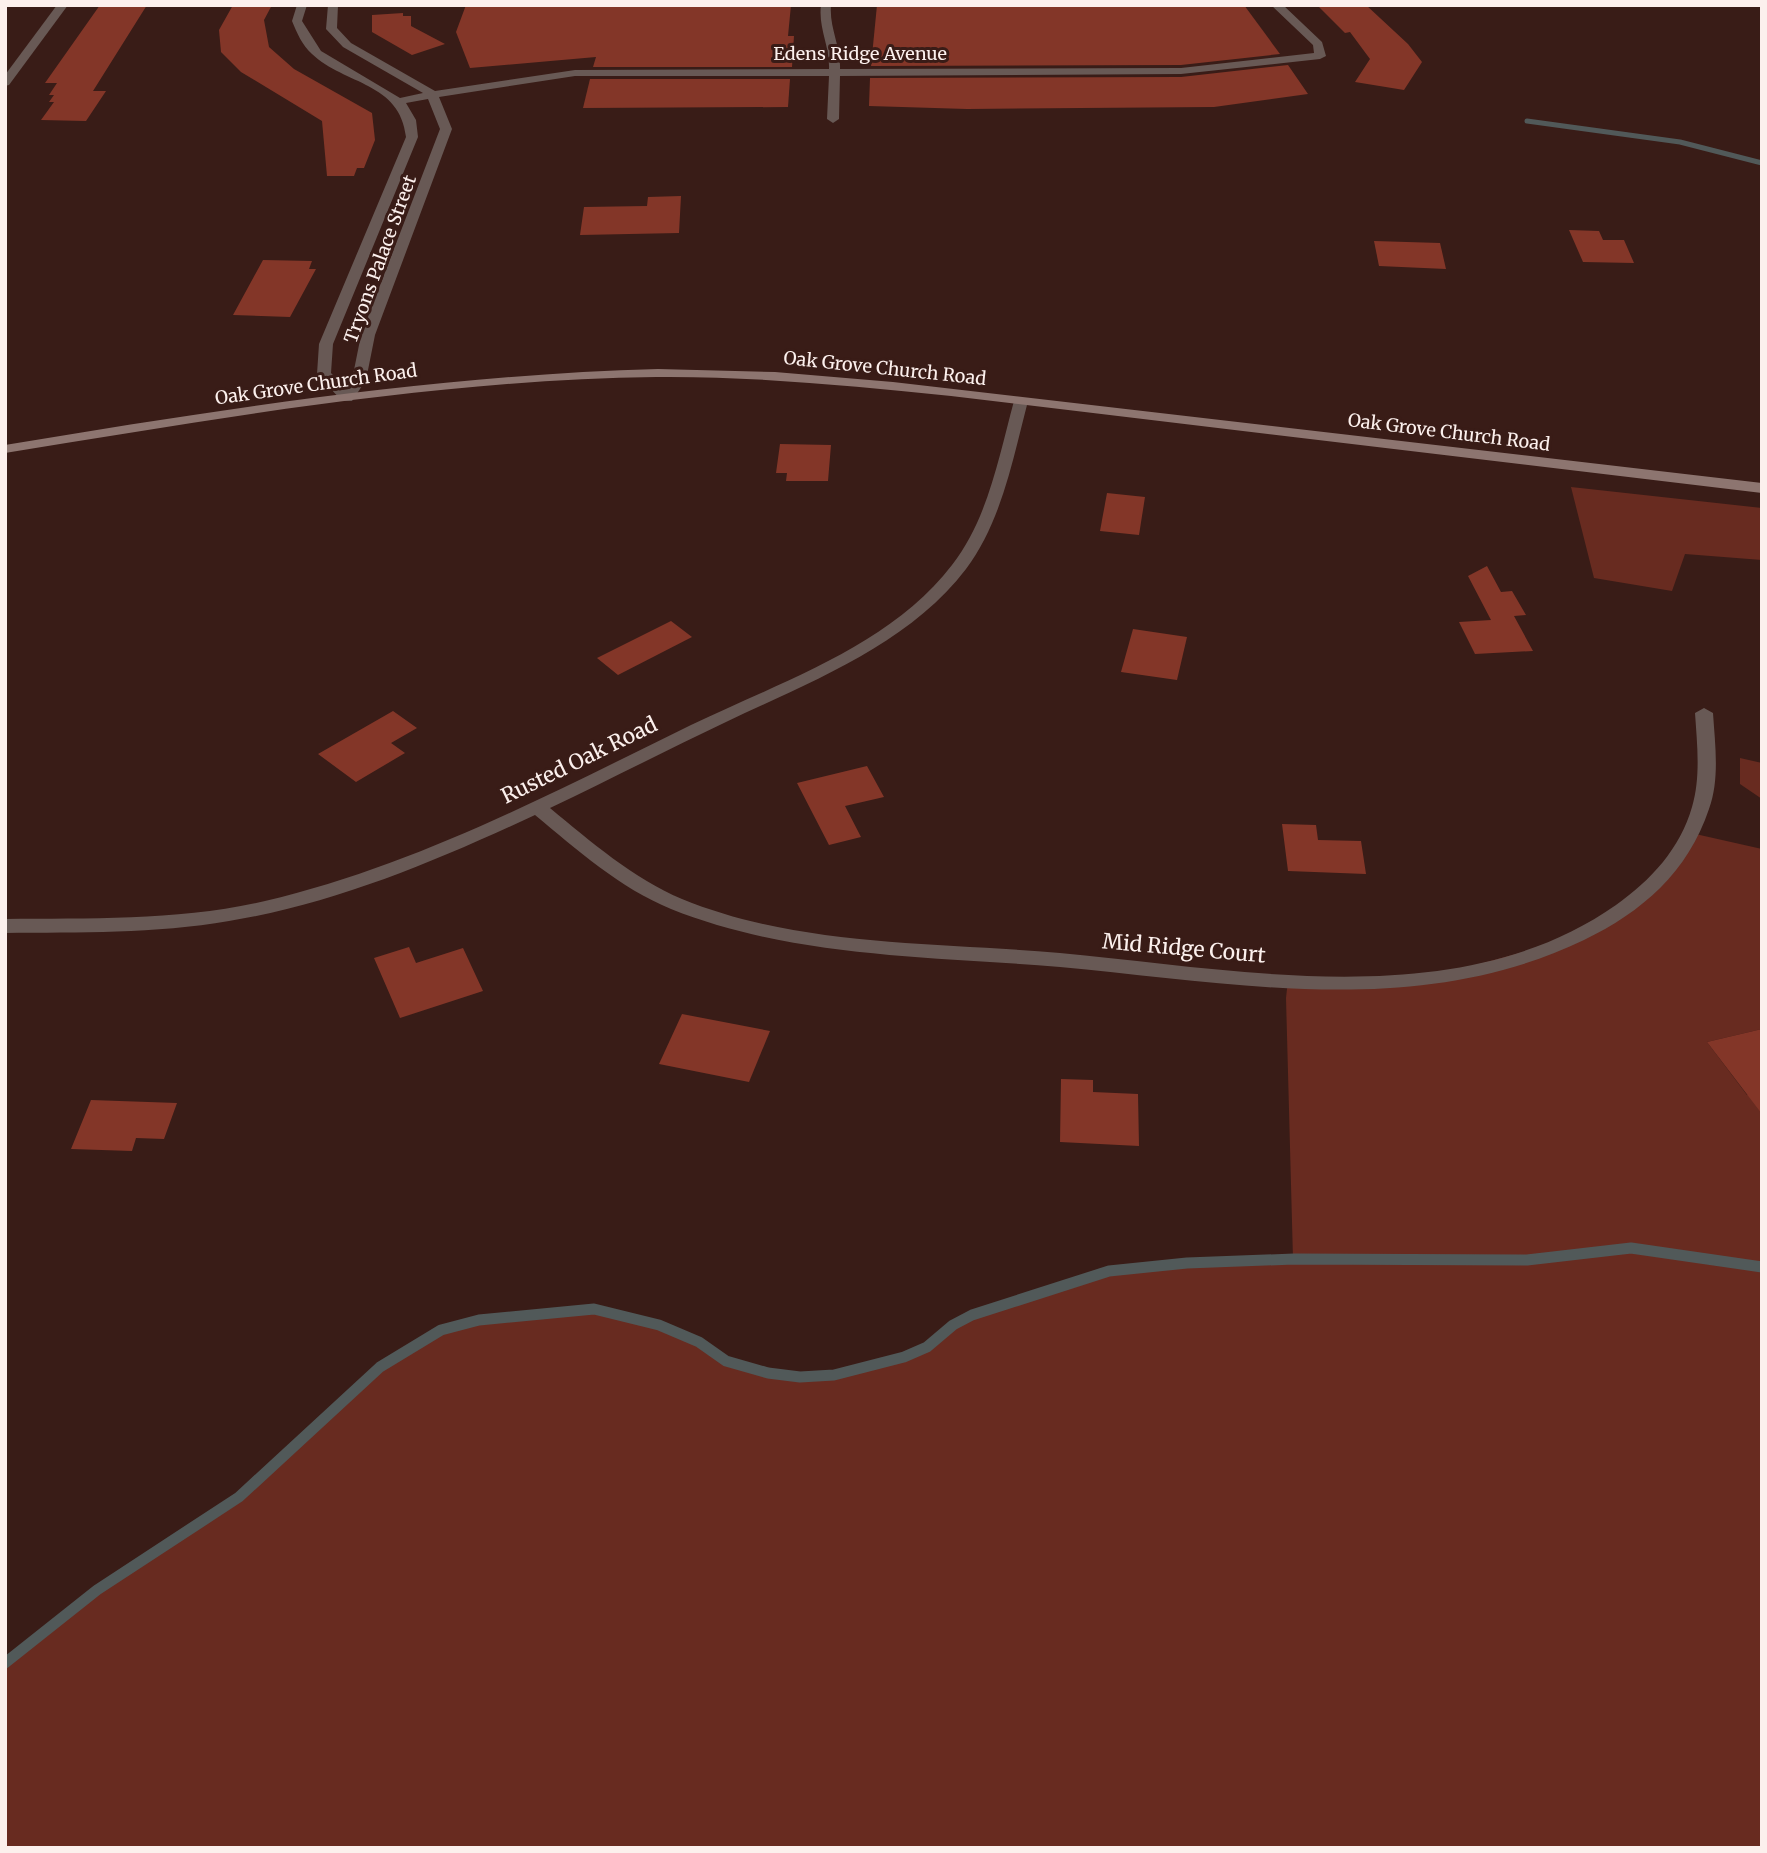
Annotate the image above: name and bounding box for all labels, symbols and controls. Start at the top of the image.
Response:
street label: Edens Ridge Avenue [773,42,947,65]
street label: Tryons Palace Street [339,172,421,346]
street label: Oak Grove Church Road [783,346,988,390]
street label: Oak Grove Church Road [214,358,419,410]
street label: Oak Grove Church Road [1347,408,1552,456]
street label: Rusted Oak Road [497,710,662,809]
street label: Mid Ridge Court [1101,927,1267,969]

